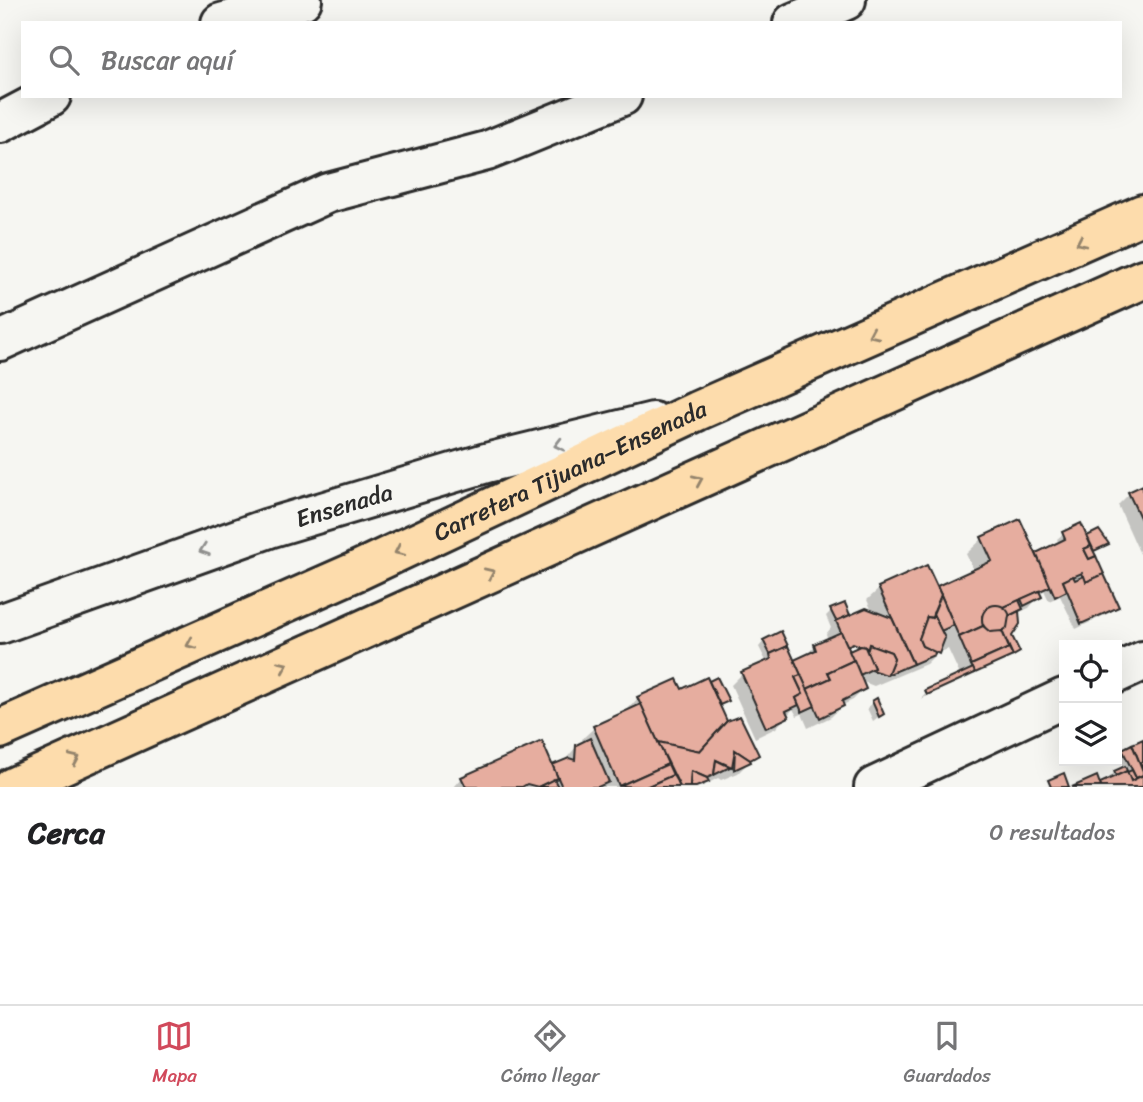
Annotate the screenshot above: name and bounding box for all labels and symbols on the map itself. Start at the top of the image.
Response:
one-way arrow [1076,234,1088,248]
one-way arrow [868,326,880,340]
street label: Carretera Tijuana–Ensenada [426,388,715,553]
one-way arrow [553,437,565,451]
street label: Ensenada [290,471,398,540]
one-way arrow [691,474,703,488]
one-way arrow [199,542,211,556]
one-way arrow [393,543,406,557]
one-way arrow [483,567,495,581]
one-way arrow [186,636,198,650]
one-way arrow [275,660,288,674]
one-way arrow [68,753,80,767]

